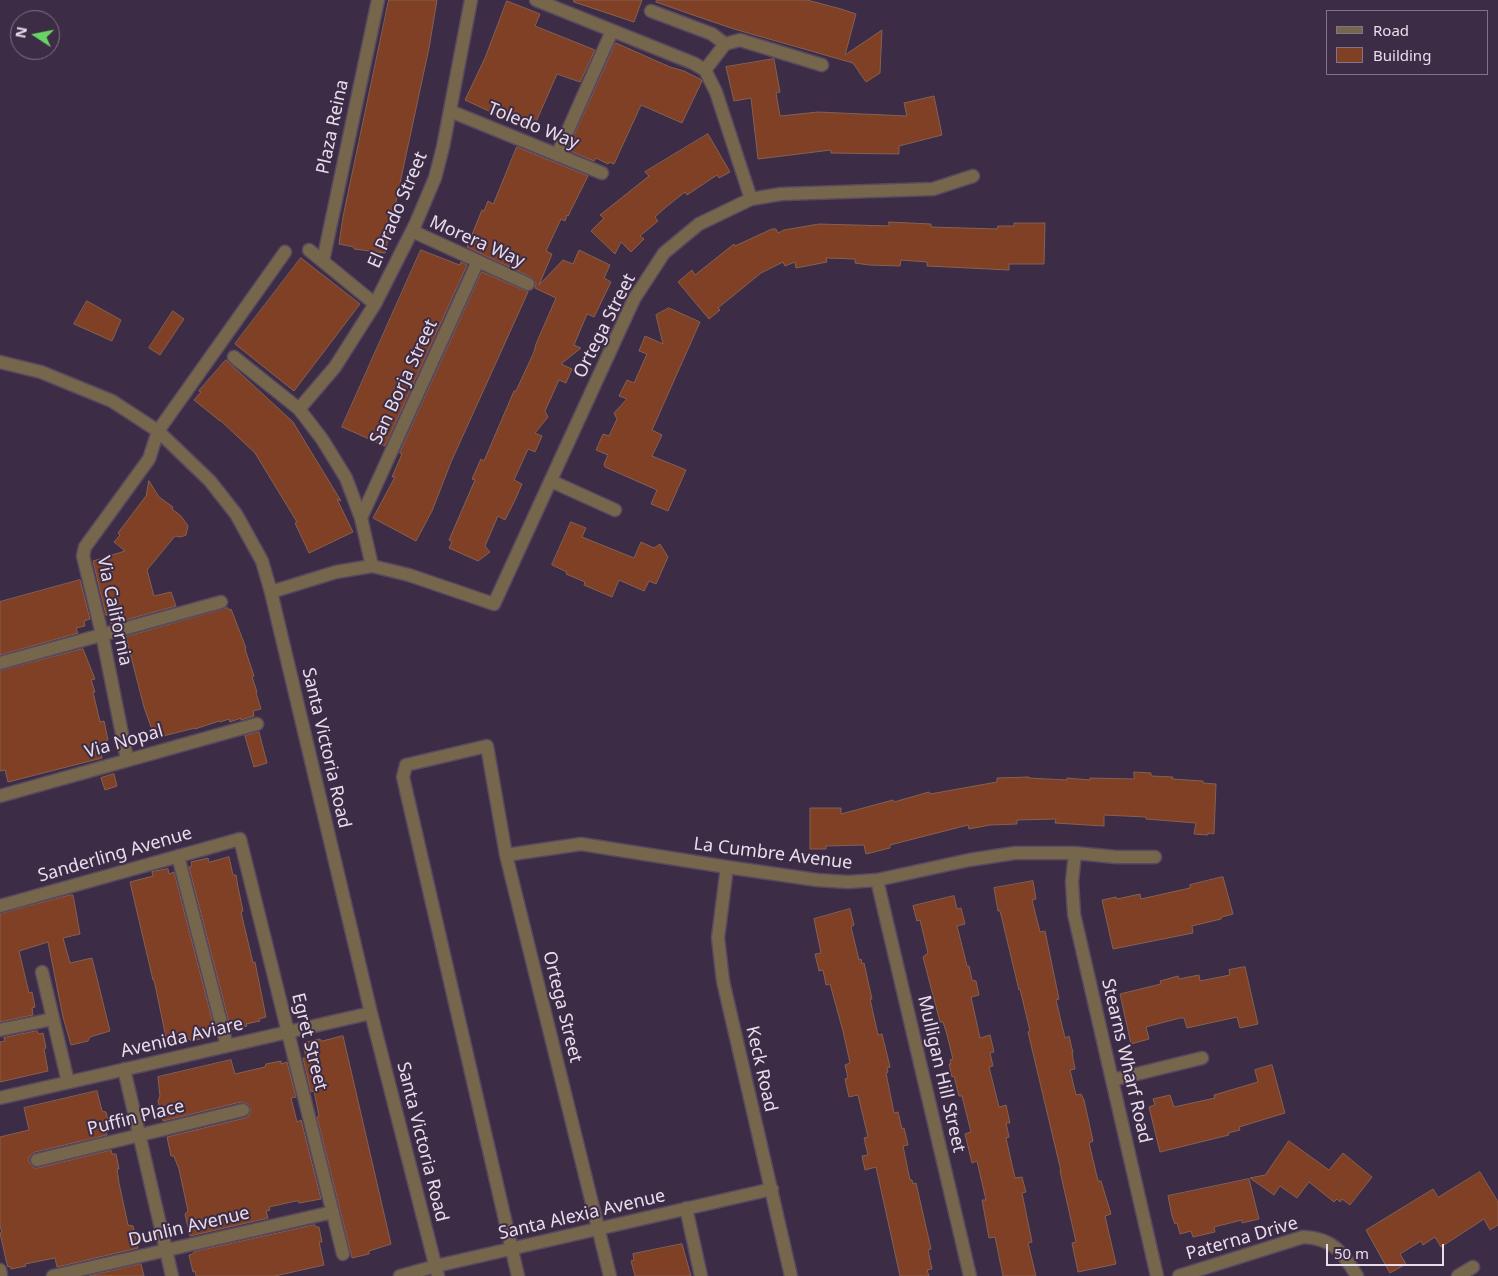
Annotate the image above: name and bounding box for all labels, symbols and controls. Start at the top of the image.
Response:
north arrow [10,10,60,60]
legend [1326,10,1488,75]
text: Road [1373,20,1409,40]
text: N [10,25,31,40]
text: Building [1373,45,1431,65]
street label: Plaza Reina [312,78,354,176]
street label: Toledo Way [484,98,582,154]
street label: El Prado Street [364,149,432,271]
street label: Morera Way [426,211,528,273]
street label: Ortega Street [569,270,641,382]
street label: San Borja Street [366,316,442,448]
street label: Via California [92,554,136,668]
street label: Santa Victoria Road [297,666,355,830]
street label: Via Nopal [82,721,166,763]
street label: Sanderling Avenue [36,823,194,887]
street label: La Cumbre Avenue [692,834,854,874]
street label: Ortega Street [538,949,586,1065]
street label: Stearns Wharf Road [1097,977,1155,1145]
street label: Egret Street [286,991,332,1093]
street label: Mulligan Hill Street [912,993,970,1155]
street label: Avenida Aviare [119,1013,245,1063]
street label: Keck Road [741,1024,781,1114]
street label: Santa Victoria Road [392,1060,452,1224]
street label: Puffin Place [85,1096,187,1140]
street label: Santa Alexia Avenue [497,1185,667,1245]
street label: Dunlin Avenue [126,1203,252,1251]
street label: Paterna Drive [1184,1213,1300,1265]
scale bar [1328,1234,1446,1266]
text: 50 m [1334,1243,1369,1263]

